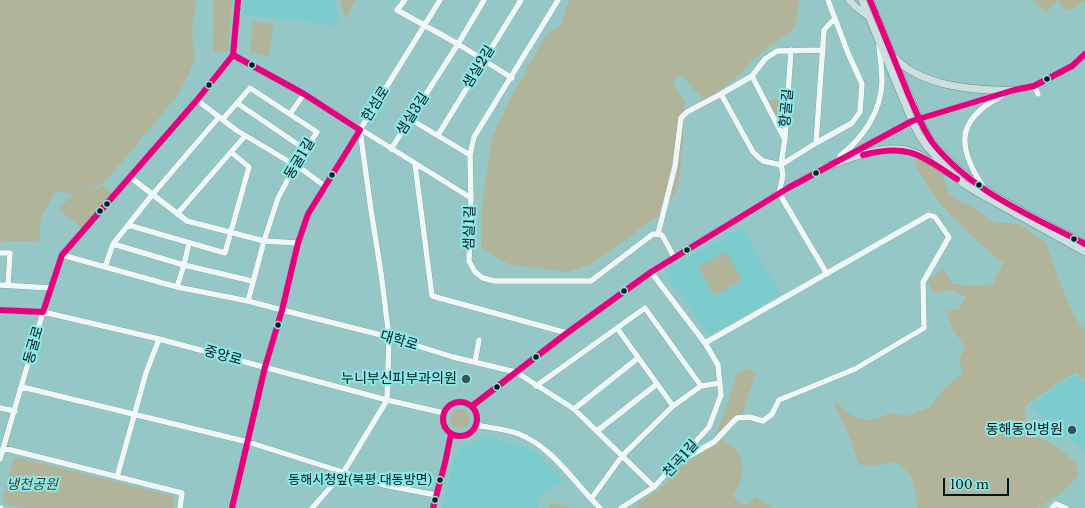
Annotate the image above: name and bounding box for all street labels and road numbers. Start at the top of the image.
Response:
street label: 샘실2길 [459,43,499,91]
street label: 한섬로 [359,83,393,125]
street label: 항골길 [777,88,797,128]
street label: 샘실3길 [393,90,433,138]
street label: 동굴1길 [281,135,319,183]
street label: 샘실1길 [461,205,479,251]
street label: 동굴로 [21,324,47,366]
street label: 대학로 [378,328,420,354]
street label: 중앙로 [202,343,244,369]
street label: 천곡1길 [660,437,702,481]

